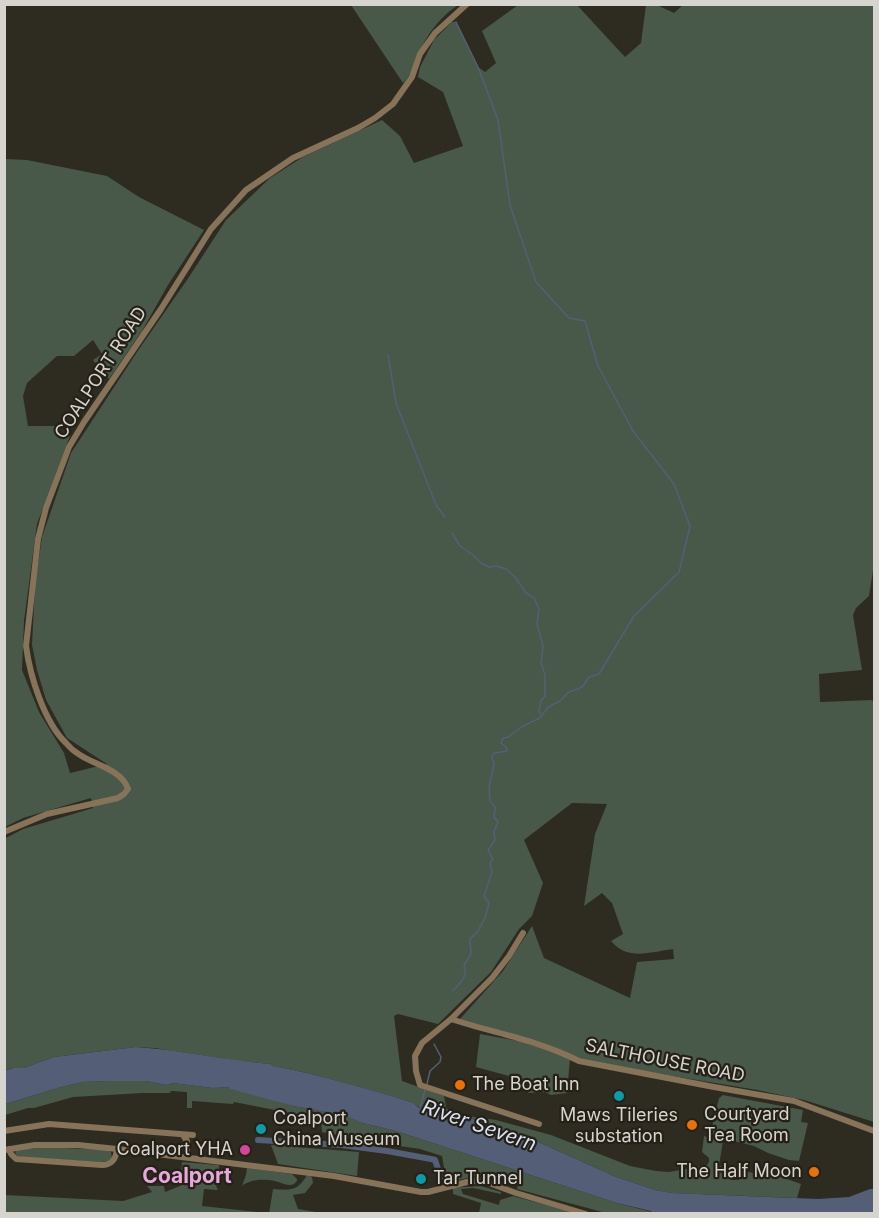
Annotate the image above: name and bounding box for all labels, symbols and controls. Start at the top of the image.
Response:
street label: COALPORT ROAD [50,303,152,443]
street label: SALTHOUSE ROAD [583,1035,747,1087]
place label: The Boat Inn [472,1074,580,1096]
marker: The Boat Inn [453,1078,467,1092]
marker: Maws Tileries substation [612,1089,626,1103]
water label: River Severn [419,1095,539,1157]
place label: Courtyard Tea Room [704,1104,790,1146]
place label: Maws Tileries substation [560,1105,678,1148]
place label: Coalport China Museum [273,1108,400,1150]
marker: Courtyard Tea Room [685,1118,699,1132]
marker: Coalport China Museum [254,1122,268,1136]
place label: Coalport YHA [117,1139,233,1161]
marker: Coalport YHA [238,1143,252,1157]
place label: The Half Moon [676,1161,802,1183]
district label: Coalport [142,1164,232,1190]
marker: The Half Moon [807,1165,821,1179]
place label: Tar Tunnel [433,1168,522,1190]
marker: Tar Tunnel [414,1172,428,1186]

